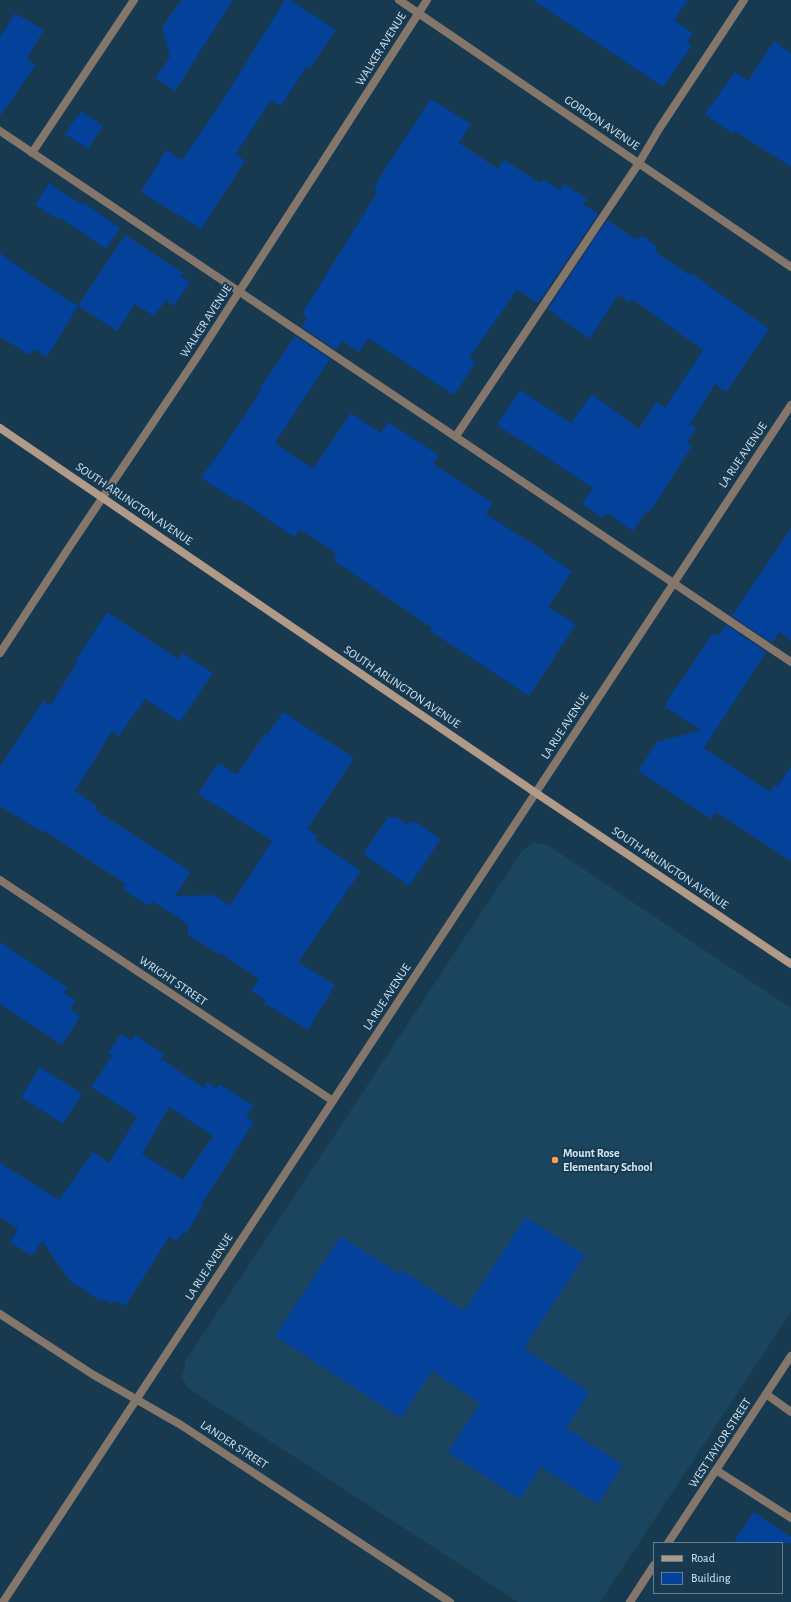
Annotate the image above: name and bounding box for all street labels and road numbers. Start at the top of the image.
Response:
street label: WALKER AVENUE [353,10,409,88]
street label: GORDON AVENUE [562,92,642,154]
street label: WALKER AVENUE [177,282,235,360]
street label: LA RUE AVENUE [716,419,770,491]
street label: SOUTH ARLINGTON AVENUE [73,460,195,548]
street label: SOUTH ARLINGTON AVENUE [341,643,463,731]
street label: LA RUE AVENUE [538,690,592,762]
street label: SOUTH ARLINGTON AVENUE [609,824,731,912]
street label: WRIGHT STREET [136,953,210,1009]
street label: LA RUE AVENUE [360,961,414,1033]
street label: LA RUE AVENUE [182,1231,236,1303]
street label: WEST TAYLOR STREET [686,1395,754,1491]
street label: LANDER STREET [197,1418,271,1472]

